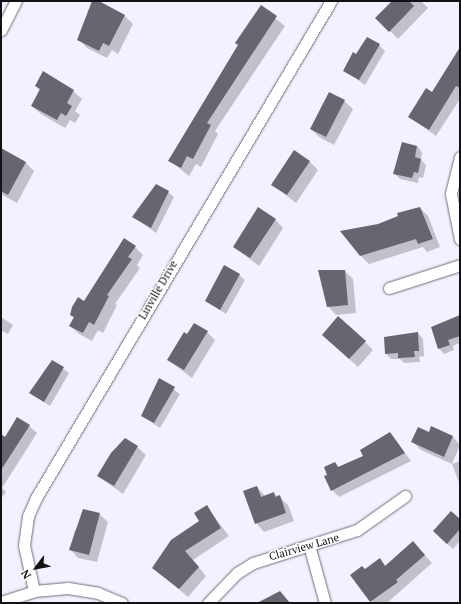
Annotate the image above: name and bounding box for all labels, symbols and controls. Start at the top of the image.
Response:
street label: Linville Drive [136,258,180,322]
street label: Clairview Lane [267,531,341,563]
north arrow [16,548,56,588]
text: N [18,567,34,582]

